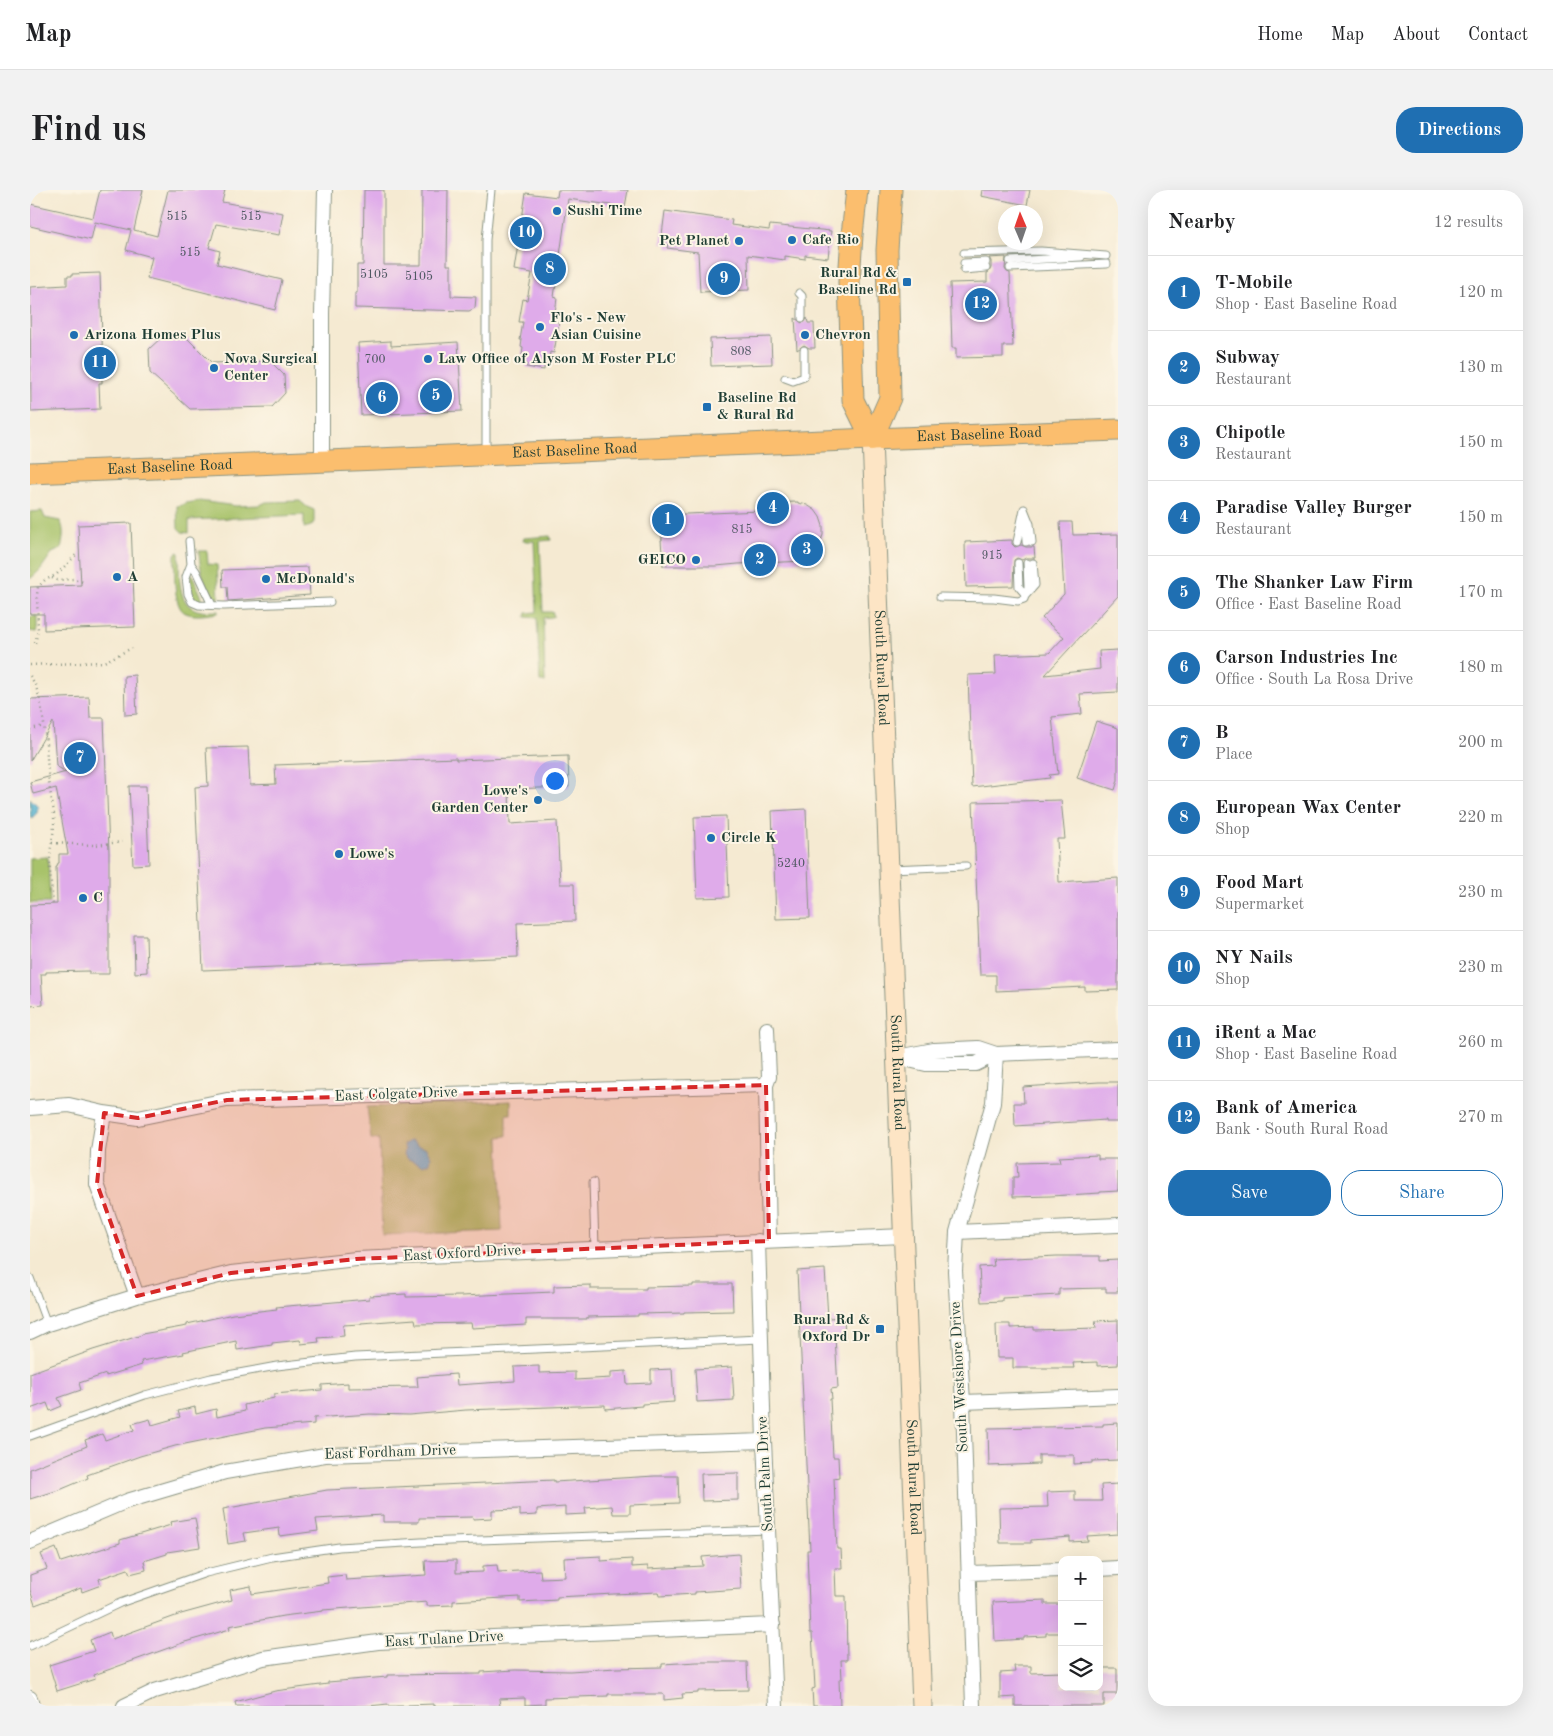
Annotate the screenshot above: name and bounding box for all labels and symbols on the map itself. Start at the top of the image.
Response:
place label: Sushi Time [567,204,642,219]
marker: Sushi Time [551,205,563,217]
north arrow [998,205,1043,250]
house number: 515 [167,210,187,223]
house number: 515 [241,210,261,223]
pin: 10 [510,214,542,252]
place label: Cafe Rio [802,233,859,248]
place label: Pet Planet [659,234,730,249]
marker: Cafe Rio [786,234,798,246]
marker: Pet Planet [733,235,745,247]
house number: 515 [180,246,200,259]
pin: 8 [534,250,566,288]
pin: 9 [708,260,740,298]
place label: Rural Rd & Baseline Rd [817,266,897,298]
house number: 5105 [360,268,388,281]
house number: 5105 [405,270,433,283]
marker: Rural Rd & Baseline Rd [901,276,913,288]
pin: 12 [965,285,997,323]
place label: Flo's - New Asian Cuisine [550,311,641,343]
marker: Flo's - New Asian Cuisine [534,321,546,333]
place label: Arizona Homes Plus [84,328,220,343]
place label: Chevron [815,328,871,343]
marker: Arizona Homes Plus [68,329,80,341]
marker: Chevron [799,329,811,341]
pin: 11 [84,344,116,382]
house number: 808 [731,346,751,358]
place label: Nova Surgical Center [224,352,318,384]
place label: Law Office of Alyson M Foster PLC [438,352,676,367]
marker: Law Office of Alyson M Foster PLC [422,353,434,365]
house number: 700 [365,354,385,366]
marker: Nova Surgical Center [208,362,220,374]
pin: 5 [420,377,452,415]
pin: 6 [366,379,398,417]
place label: Baseline Rd & Rural Rd [717,391,797,423]
marker: Baseline Rd & Rural Rd [701,401,713,413]
street label: East Baseline Road [916,425,1043,445]
street label: East Baseline Road [511,441,638,461]
street label: East Baseline Road [107,457,233,477]
pin: 4 [757,489,789,527]
pin: 1 [652,501,684,539]
house number: 815 [732,523,752,536]
pin: 3 [791,531,823,569]
pin: 2 [744,541,776,579]
house number: 915 [982,549,1002,562]
place label: GEICO [638,553,686,568]
marker: GEICO [690,554,702,566]
place label: A [127,570,138,585]
marker: A [111,571,123,583]
place label: McDonald's [276,572,354,587]
marker: McDonald's [260,573,272,585]
street label: South Rural Road [871,609,891,726]
pin: 7 [64,739,96,777]
your location [542,768,568,794]
place label: Lowe's Garden Center [431,784,528,816]
marker: Lowe's Garden Center [532,794,544,806]
place label: Circle K [721,831,777,846]
marker: Circle K [705,832,717,844]
place label: Lowe's [349,847,394,862]
marker: Lowe's [333,848,345,860]
house number: 5240 [777,857,805,870]
place label: C [93,891,103,906]
marker: C [77,892,89,904]
street label: South Rural Road [887,1014,907,1131]
street label: East Colgate Drive [334,1085,458,1105]
street label: East Oxford Drive [402,1243,522,1265]
street label: South Westshore Drive [949,1301,971,1453]
place label: Rural Rd & Oxford Dr [793,1313,870,1345]
marker: Rural Rd & Oxford Dr [874,1323,886,1335]
street label: South Palm Drive [755,1416,777,1532]
street label: South Rural Road [903,1419,923,1536]
street label: East Fordham Drive [324,1443,456,1463]
street label: East Tulane Drive [384,1629,504,1651]

